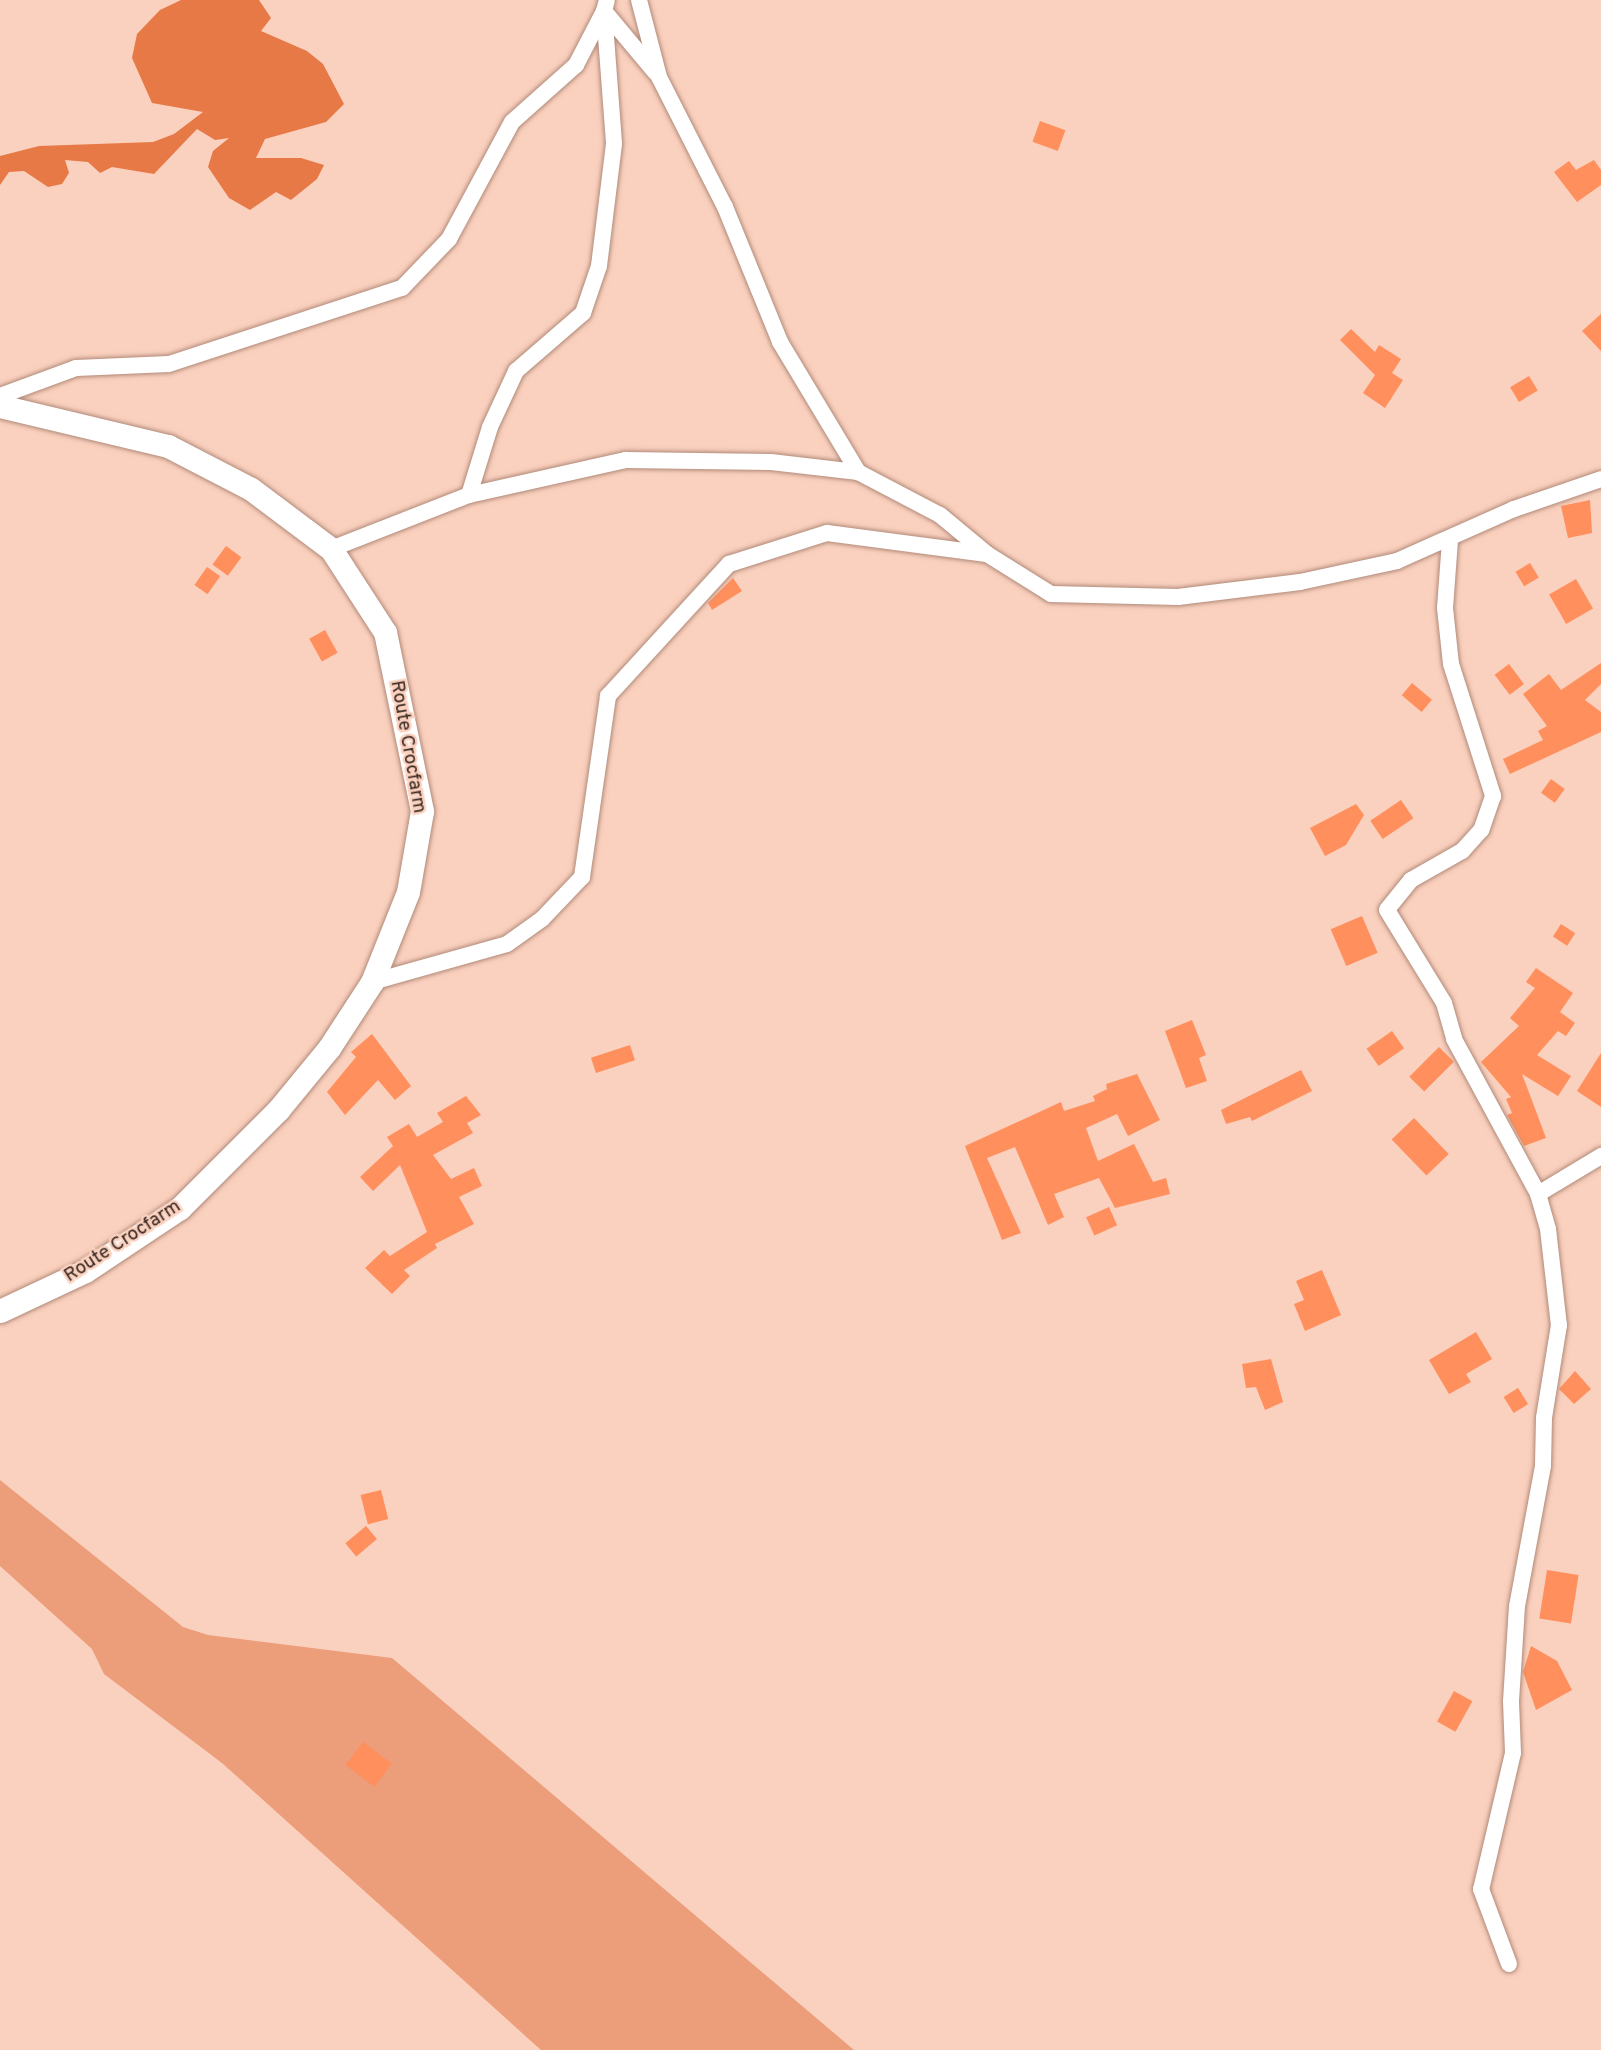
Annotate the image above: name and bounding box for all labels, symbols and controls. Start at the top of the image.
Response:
street label: Route Crocfarm [384,679,430,815]
street label: Route Crocfarm [60,1196,186,1288]

